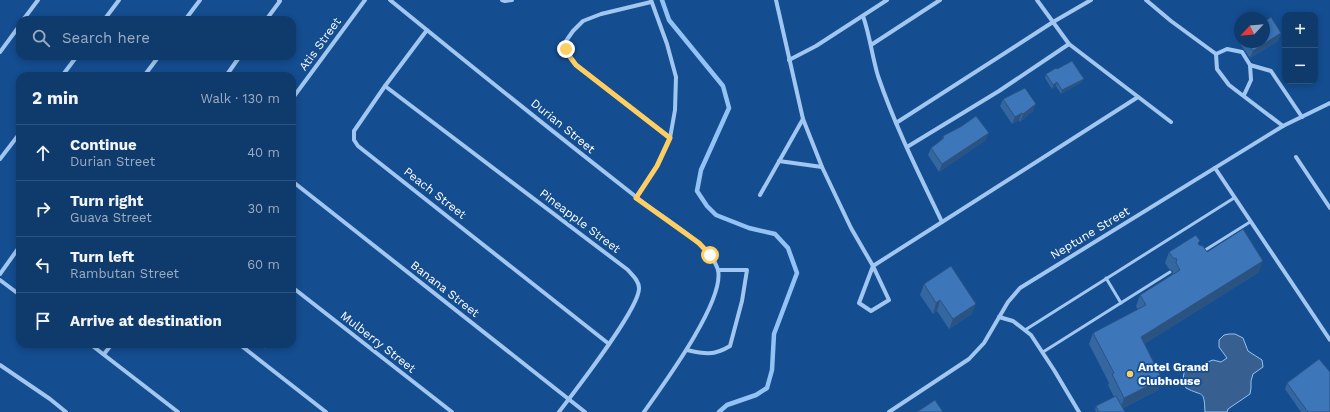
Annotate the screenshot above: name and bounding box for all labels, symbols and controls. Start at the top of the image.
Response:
north arrow [1234,12,1270,48]
map controls [1282,12,1318,84]
button: + [1282,12,1318,48]
street label: Atis Street [296,15,344,73]
search box [16,16,296,60]
icon: search [30,27,52,49]
text: Search here [62,29,150,47]
route end [557,40,575,58]
button: − [1282,48,1318,84]
text: 2 min [32,88,78,108]
text: Walk · 130 m [201,91,280,106]
street label: Durian Street [528,96,598,156]
text: Continue [70,136,137,154]
icon: ahead [32,142,54,164]
text: 40 m [247,145,280,160]
text: Durian Street [70,154,155,169]
street label: Peach Street [401,164,469,222]
street label: Pineapple Street [537,186,623,256]
text: Turn right [70,192,143,210]
icon: right [32,198,54,220]
text: 30 m [248,201,280,216]
street label: Neptune Street [1048,204,1132,262]
text: Guava Street [70,210,152,225]
route start [701,246,719,264]
text: Turn left [70,248,134,266]
icon: left [32,254,54,276]
text: 60 m [247,257,280,272]
street label: Banana Street [408,258,482,320]
text: Rambutan Street [70,266,179,281]
street label: Mulberry Street [338,308,418,376]
icon: arrive [32,310,54,332]
text: Arrive at destination [70,312,222,330]
place label: Antel Grand Clubhouse [1138,360,1209,388]
marker: Antel Grand Clubhouse [1125,369,1135,379]

